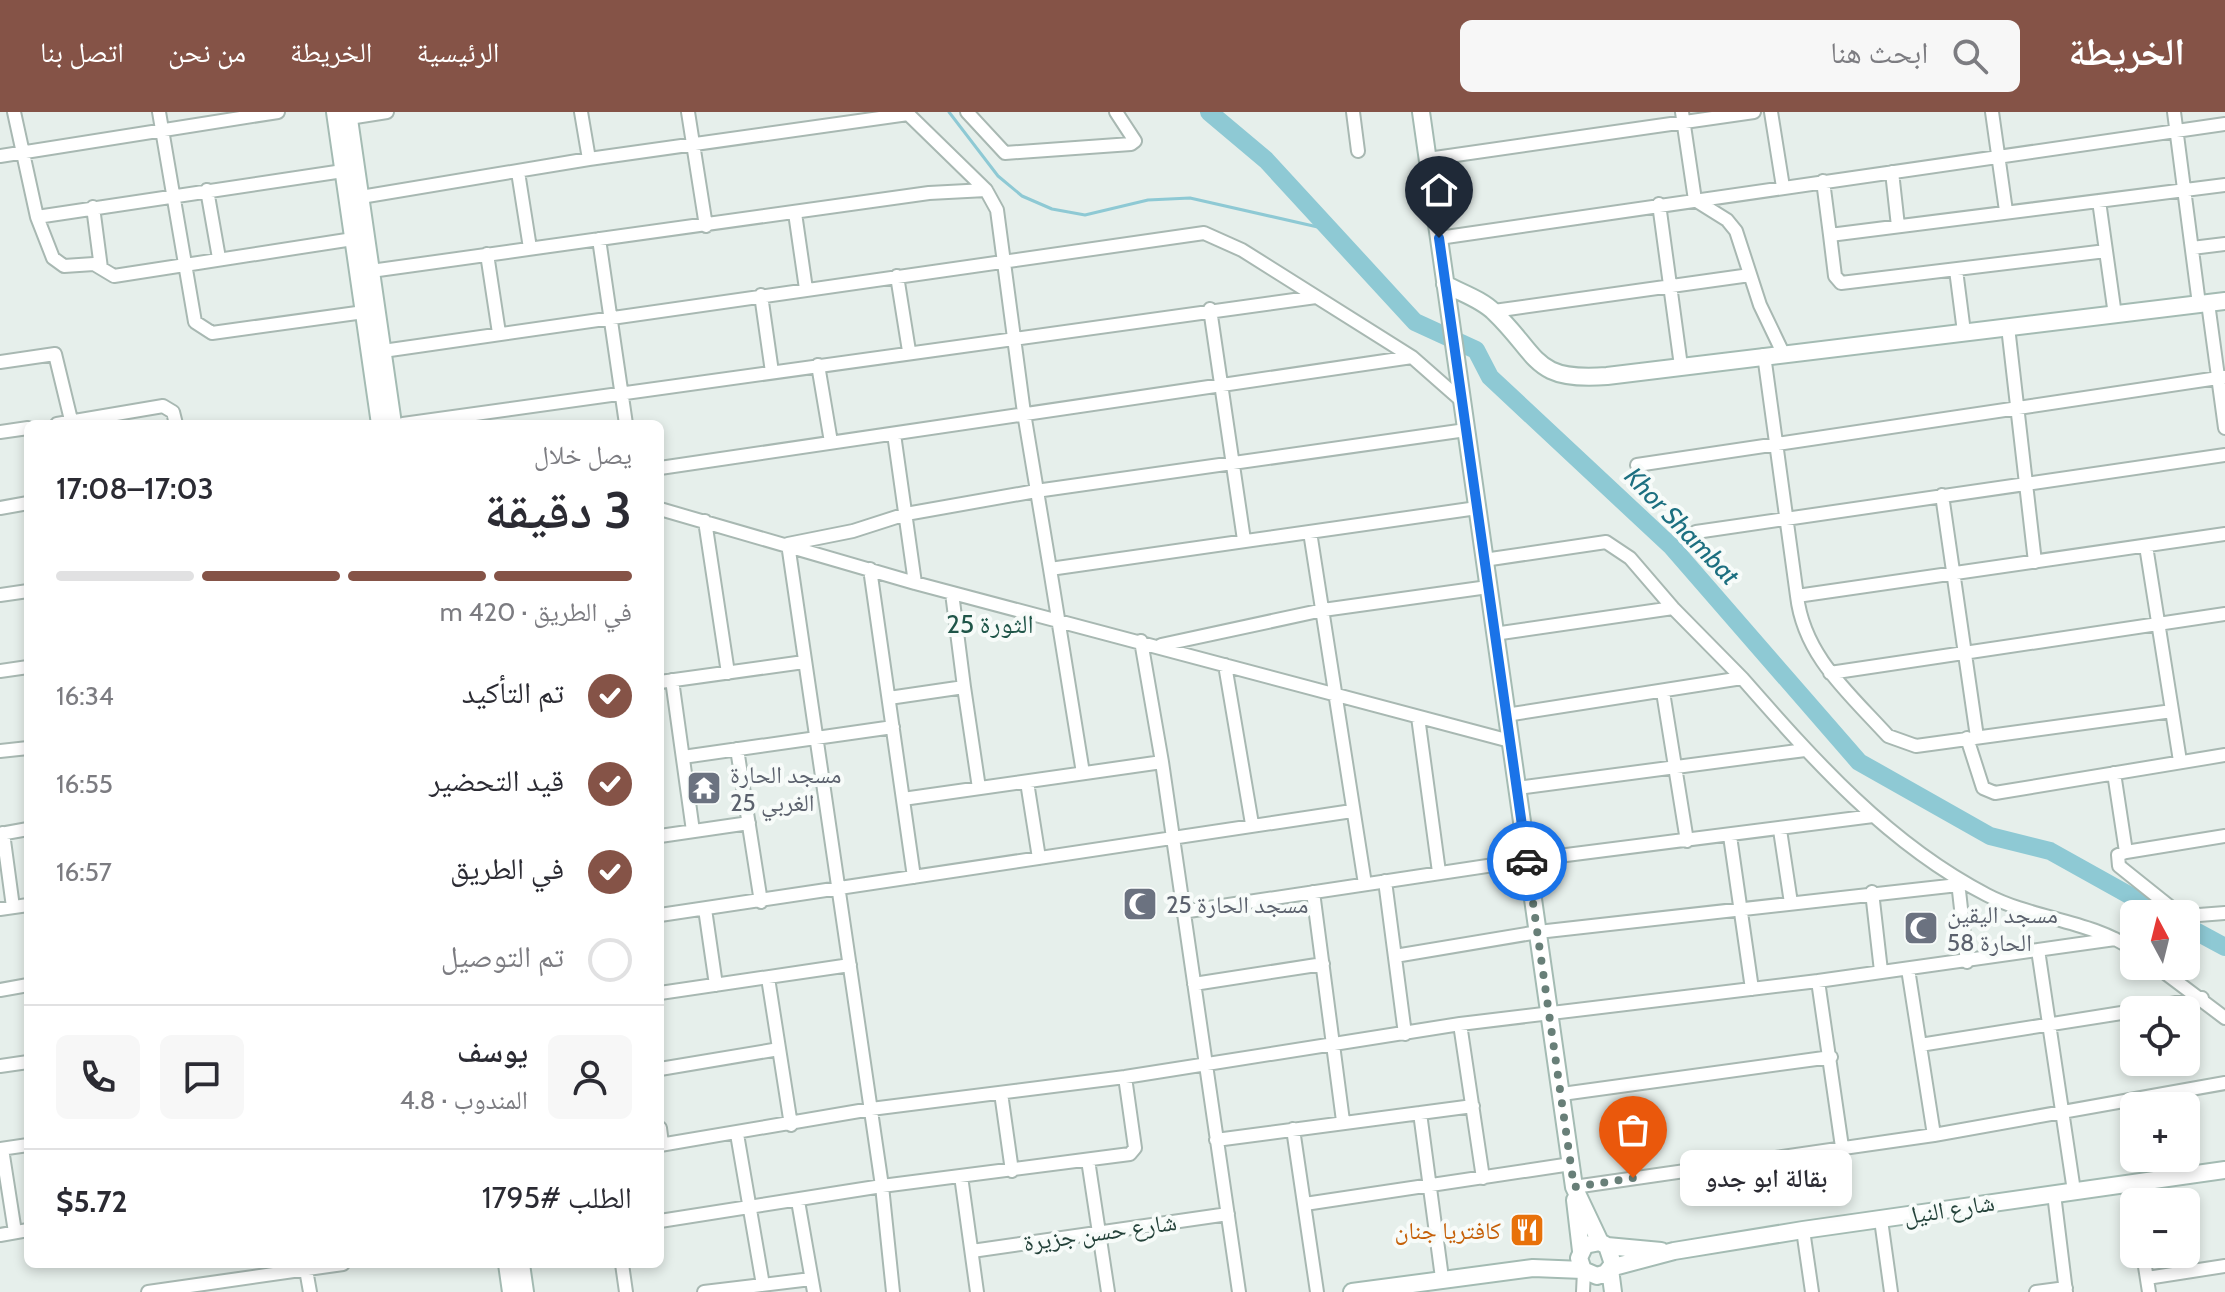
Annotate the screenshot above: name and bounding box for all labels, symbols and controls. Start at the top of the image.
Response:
search box [1460,20,2020,92]
text: الخريطة [2068,28,2185,75]
text: ابحث هنا [1830,34,1928,71]
icon: search [1948,34,1992,78]
text: اتصل بنا [40,35,124,69]
text: من نحن [168,35,246,69]
text: الخريطة [290,35,373,69]
text: الرئيسية [417,35,500,69]
pin [1405,156,1473,238]
icon: home [1417,168,1461,212]
text: يصل خلال [534,439,632,471]
water label: Khor Shambat [1618,460,1747,592]
text: 17:03–17:08 [56,470,214,507]
text: 3 دقيقة [484,478,632,541]
text: في الطريق · 420 m [440,596,632,628]
district label: الثورة 25 [946,608,1034,640]
text: تم التأكيد [462,674,564,711]
icon: check [588,674,632,718]
text: 16:34 [56,680,114,712]
place label: مسجد الحارة 25 الغربي [730,760,842,822]
text: قيد التحضير [429,762,564,799]
icon: check [588,762,632,806]
text: 16:55 [56,768,113,800]
temple icon: مسجد الحارة 25 الغربي [685,769,723,807]
courier [1487,821,1567,901]
icon: car [1505,839,1549,883]
text: في الطريق [450,850,564,887]
icon: check [588,850,632,894]
text: 16:57 [56,856,112,888]
mosque icon: مسجد الحارة 25 [1121,885,1159,923]
place label: مسجد الحارة 25 [1166,890,1309,919]
place label: مسجد اليقين الحارة 58 [1947,900,2058,957]
north arrow [2120,900,2200,980]
map controls [2120,900,2200,1268]
mosque icon: مسجد اليقين الحارة 58 [1902,909,1940,947]
text: تم التوصيل [441,938,564,975]
button: locate [2120,996,2200,1076]
text: يوسف [457,1033,528,1070]
button: phone [56,1035,140,1119]
button: chat [160,1035,244,1119]
button: person [548,1035,632,1119]
text: المندوب · 4.8 [400,1084,528,1116]
button: + [2120,1092,2200,1172]
pin [1599,1096,1667,1178]
icon: bag [1611,1108,1655,1152]
callout: بقالة ابو جدو [1681,1150,1853,1206]
text: بقالة ابو جدو [1705,1162,1827,1194]
text: الطلب #1795 [482,1179,632,1216]
text: $5.72 [56,1183,127,1220]
street label: شارع النيل [1901,1188,1997,1231]
button: − [2120,1188,2200,1268]
street label: شارع حسن جزيرة [1022,1207,1179,1258]
restaurant icon: كافتريا جنان [1508,1211,1546,1249]
place label: كافتريا جنان [1394,1216,1501,1245]

